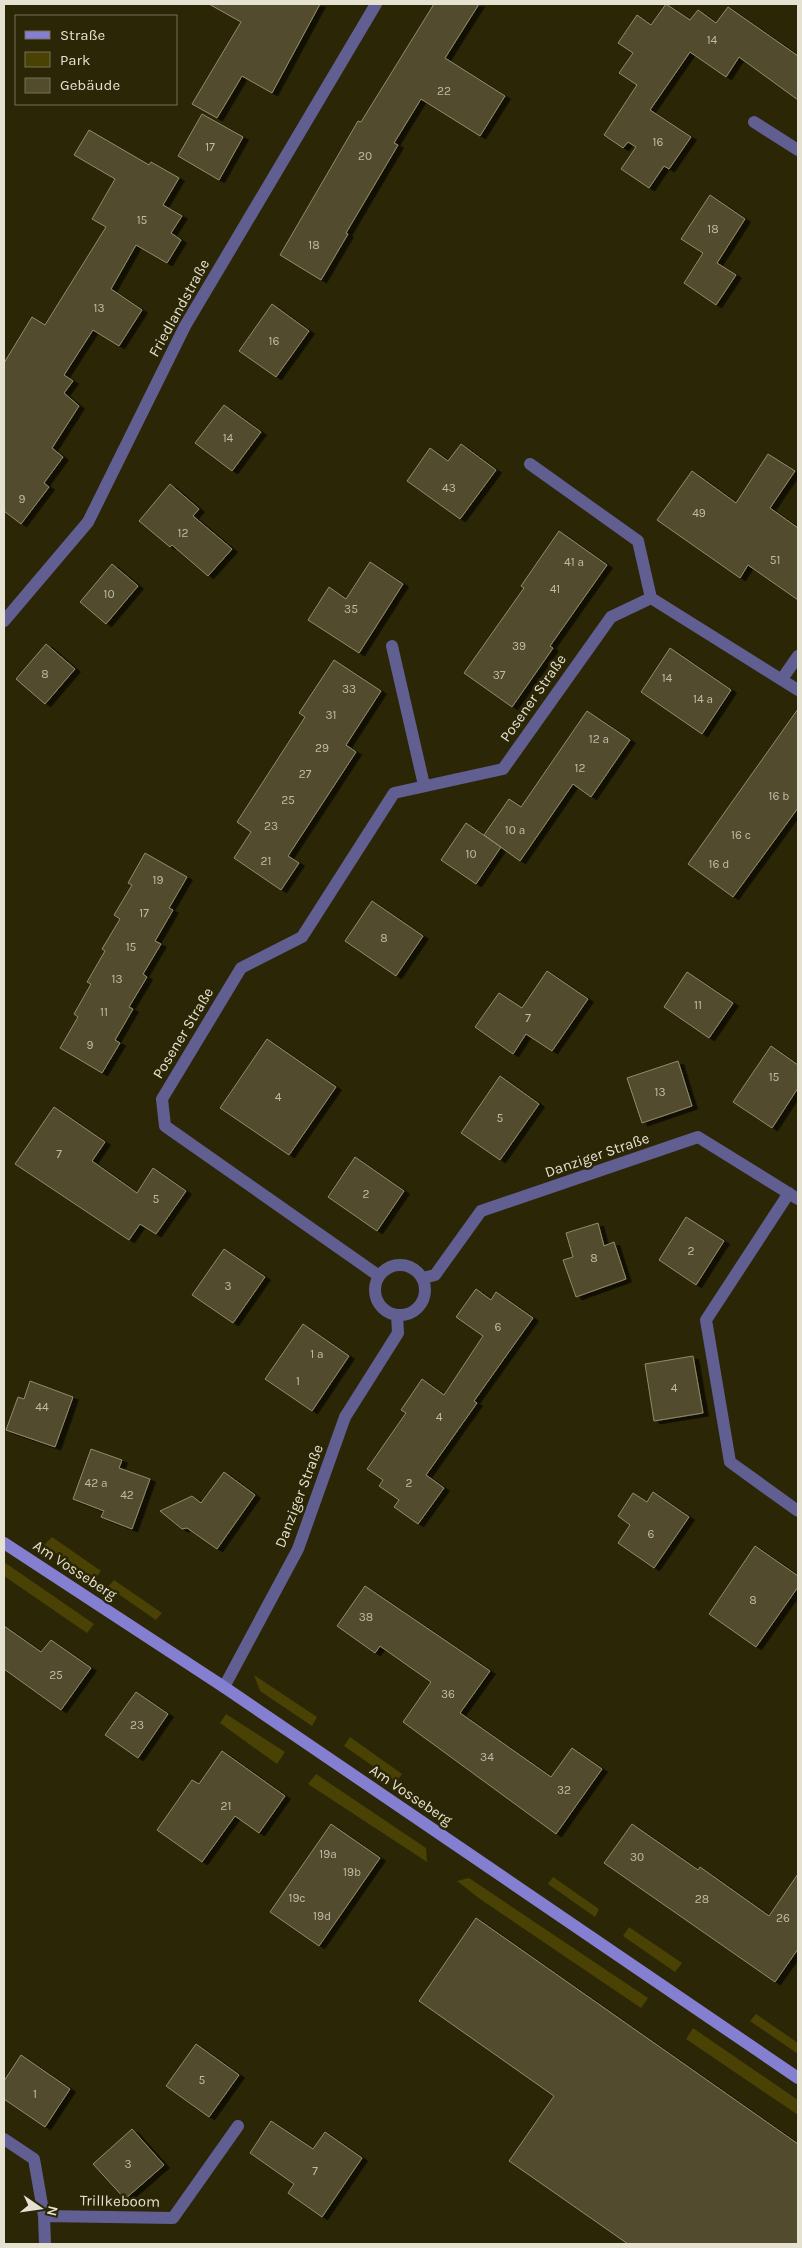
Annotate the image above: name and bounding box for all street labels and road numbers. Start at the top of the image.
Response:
street label: Friedlandstraße [145,256,213,360]
street label: Posener Straße [496,651,570,745]
street label: Posener Straße [149,984,217,1082]
street label: Danziger Straße [542,1129,652,1181]
street label: Danziger Straße [271,1442,327,1550]
street label: Am Vosseberg [30,1536,121,1604]
street label: Am Vosseberg [366,1761,456,1830]
street label: Trillkeboom [80,2191,160,2211]

